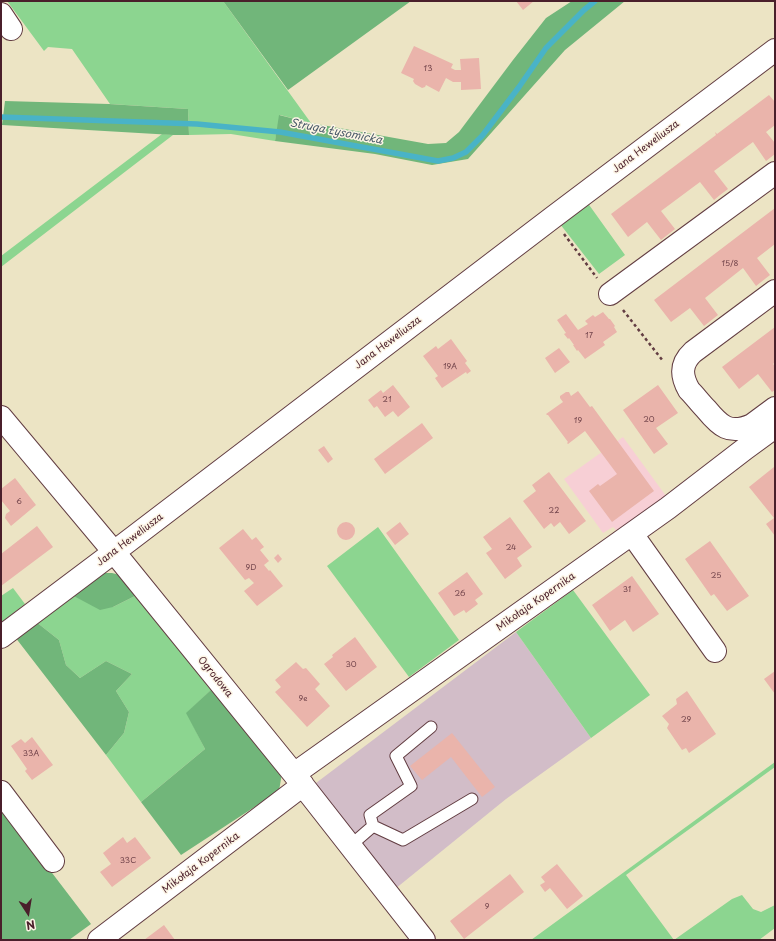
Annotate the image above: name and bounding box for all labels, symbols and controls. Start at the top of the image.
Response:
house number: 13 [424,64,432,74]
water label: Struga Łysomicka [289,117,383,147]
street label: Jana Heweliusza [610,118,682,176]
house number: 15/8 [721,259,739,269]
street label: Jana Heweliusza [352,314,424,372]
house number: 17 [585,331,593,341]
house number: 19A [443,362,457,372]
house number: 21 [382,395,392,405]
house number: 20 [643,415,655,425]
house number: 19 [574,416,582,426]
house number: 6 [16,497,22,507]
house number: 22 [549,506,559,516]
street label: Jana Heweliusza [94,511,166,569]
house number: 24 [506,543,516,553]
house number: 9D [245,563,257,573]
street label: Mikołaja Kopernika [494,570,578,634]
house number: 25 [711,571,721,581]
house number: 31 [623,585,631,595]
house number: 26 [455,589,465,599]
street label: Ogrodowa [195,654,235,700]
house number: 30 [345,660,357,670]
house number: 9e [299,694,307,704]
house number: 29 [681,715,691,725]
house number: 33A [23,749,39,759]
street label: Mikołaja Kopernika [160,830,242,896]
house number: 33C [120,856,136,866]
north arrow [8,893,48,933]
house number: 9 [485,902,489,912]
text: N [25,916,37,934]

